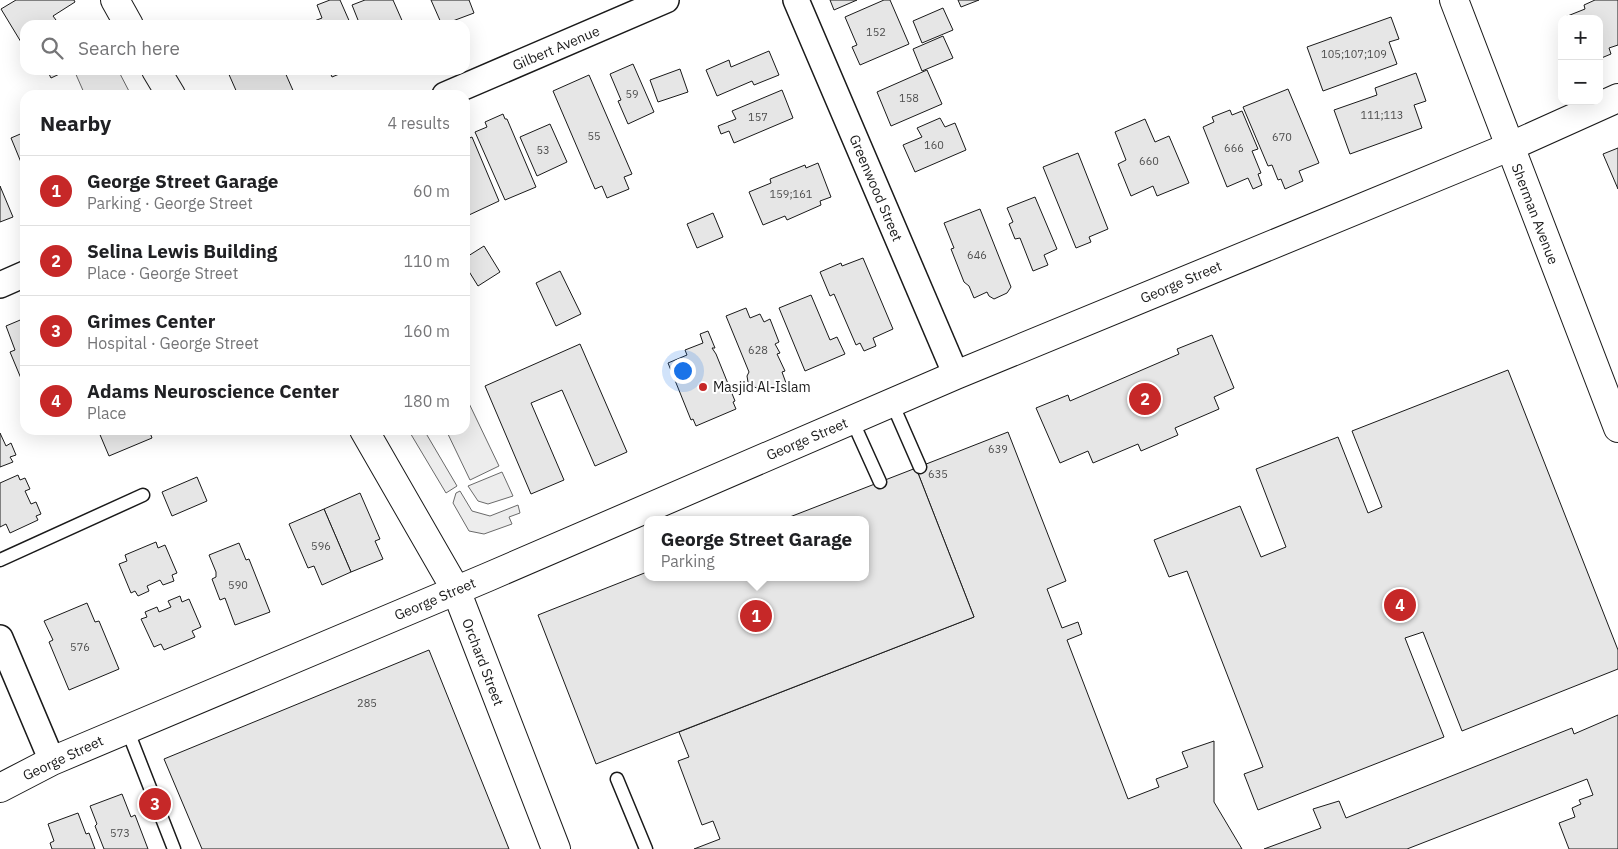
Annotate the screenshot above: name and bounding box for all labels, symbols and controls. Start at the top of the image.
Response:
map controls [1558,15,1603,105]
button: + [1558,15,1603,60]
search box [20,20,470,75]
street label: Gilbert Avenue [510,21,603,74]
house number: 152 [866,25,886,39]
icon: search [38,34,66,62]
text: Search here [78,36,180,60]
house number: 105;107;109 [1321,47,1387,61]
button: − [1558,60,1603,105]
house number: 59 [625,87,639,101]
house number: 158 [899,91,919,105]
house number: 111;113 [1361,108,1403,122]
text: Nearby [40,109,111,137]
house number: 157 [748,110,768,124]
text: 4 results [387,113,450,133]
house number: 55 [587,129,601,143]
house number: 670 [1272,130,1292,144]
street label: Greenwood Street [845,132,907,244]
house number: 160 [924,138,944,152]
house number: 666 [1224,141,1244,155]
house number: 53 [536,143,550,157]
house number: 660 [1139,154,1159,168]
street label: Sherman Avenue [1507,161,1563,267]
text: George Street Garage [87,169,278,193]
text: 1 [51,181,61,201]
text: 60 m [413,181,450,201]
house number: 159;161 [770,187,813,201]
text: Parking · George Street [87,193,253,213]
text: Selina Lewis Building [87,239,277,263]
house number: 646 [967,248,987,262]
text: 2 [51,251,61,271]
text: 110 m [403,251,450,271]
street label: George Street [1138,257,1225,307]
text: Place · George Street [87,263,238,283]
text: Grimes Center [87,309,215,333]
text: 3 [51,321,61,341]
text: 160 m [403,321,450,341]
text: Hospital · George Street [87,333,259,353]
house number: 628 [748,343,768,357]
your location [670,358,696,384]
place label: Masjid Al-Islam [713,378,811,396]
text: Adams Neuroscience Center [87,379,339,403]
pin: 2 [1129,380,1161,418]
marker: Masjid Al-Islam [697,381,709,393]
text: 4 [51,391,61,411]
text: 180 m [403,391,450,411]
text: Place [87,403,126,423]
street label: George Street [764,414,851,464]
house number: 639 [988,442,1008,456]
house number: 635 [928,467,948,481]
popup [644,516,869,581]
text: George Street Garage [661,527,852,551]
house number: 596 [311,539,331,553]
text: Parking [661,551,715,571]
street label: George Street [392,574,479,624]
house number: 590 [228,578,248,592]
pin: 4 [1384,586,1416,624]
pin: 1 [740,597,772,635]
street label: Orchard Street [458,616,508,708]
house number: 576 [70,640,90,654]
house number: 285 [357,696,377,710]
street label: George Street [20,731,106,784]
pin: 3 [139,785,171,823]
house number: 573 [110,826,130,840]

